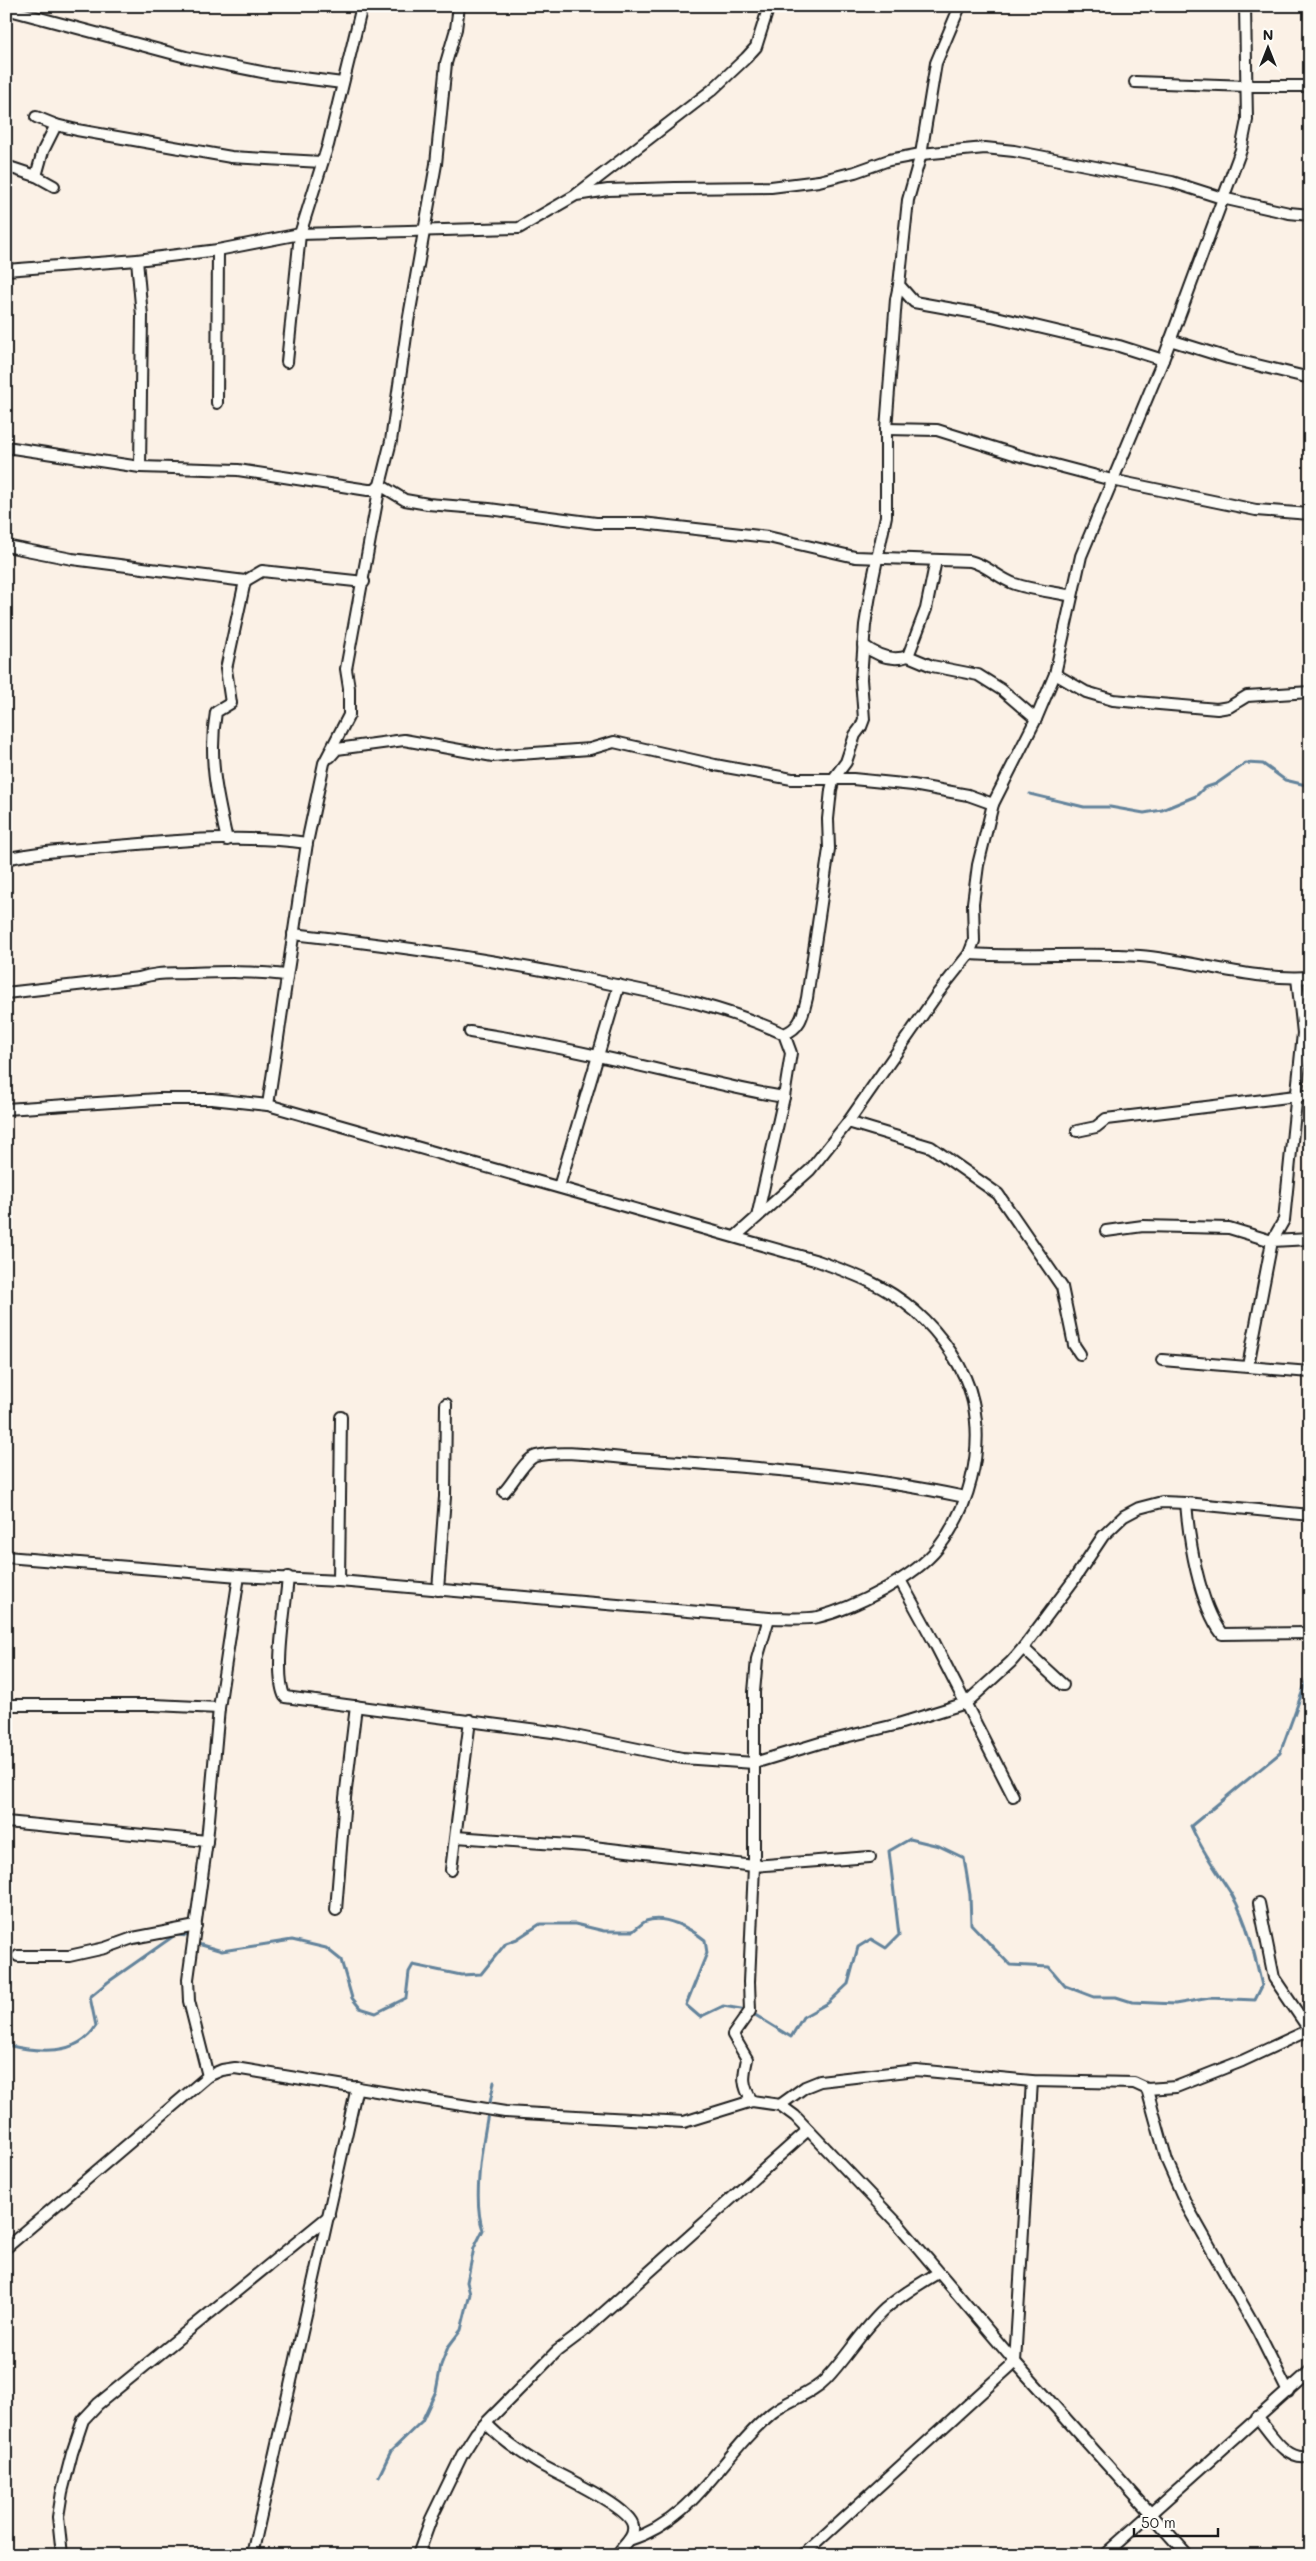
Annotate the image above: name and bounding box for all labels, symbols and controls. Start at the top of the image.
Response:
north arrow [1244,22,1294,72]
text: N [1263,25,1273,44]
scale bar [1134,2506,1217,2538]
text: 50 m [1141,2512,1176,2532]

